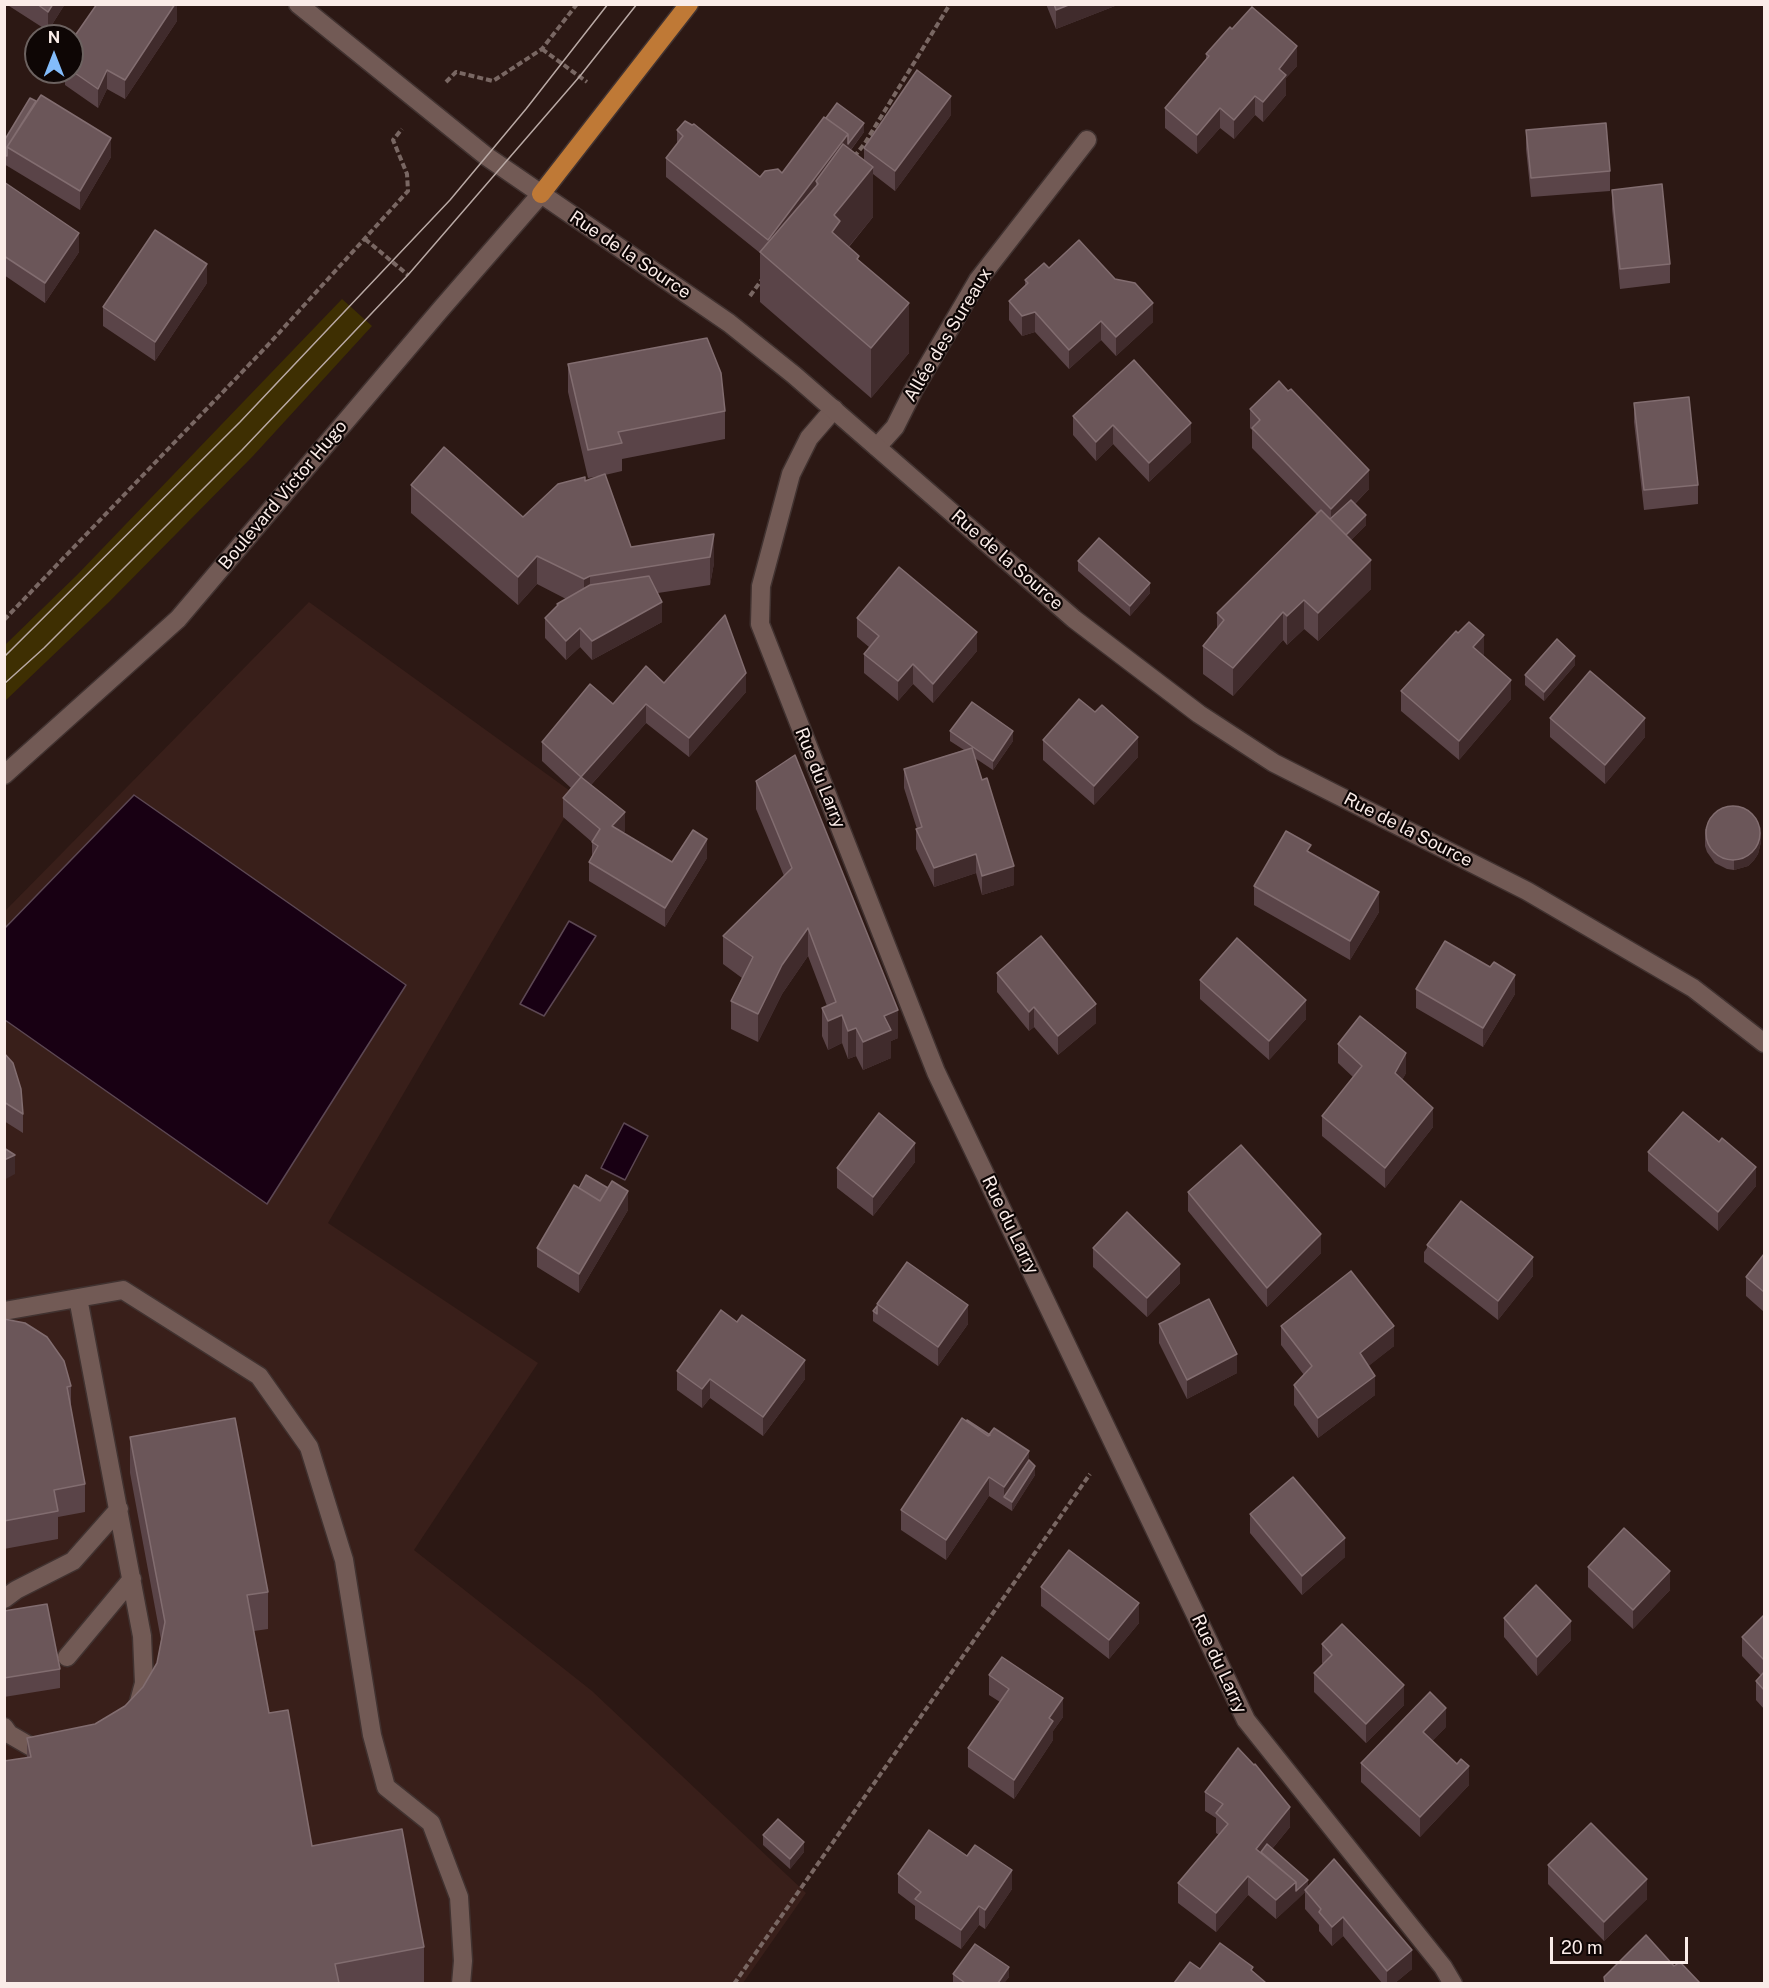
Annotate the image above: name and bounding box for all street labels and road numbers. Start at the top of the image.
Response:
street label: Rue de la Source [565,206,695,304]
street label: Allée des Sureaux [900,264,996,406]
street label: Boulevard Victor Hugo [214,416,352,574]
street label: Rue de la Source [946,505,1068,615]
street label: Rue du Larry [790,725,850,831]
street label: Rue de la Source [1340,788,1476,872]
street label: Rue du Larry [977,1172,1043,1278]
street label: Rue du Larry [1187,1611,1251,1717]

